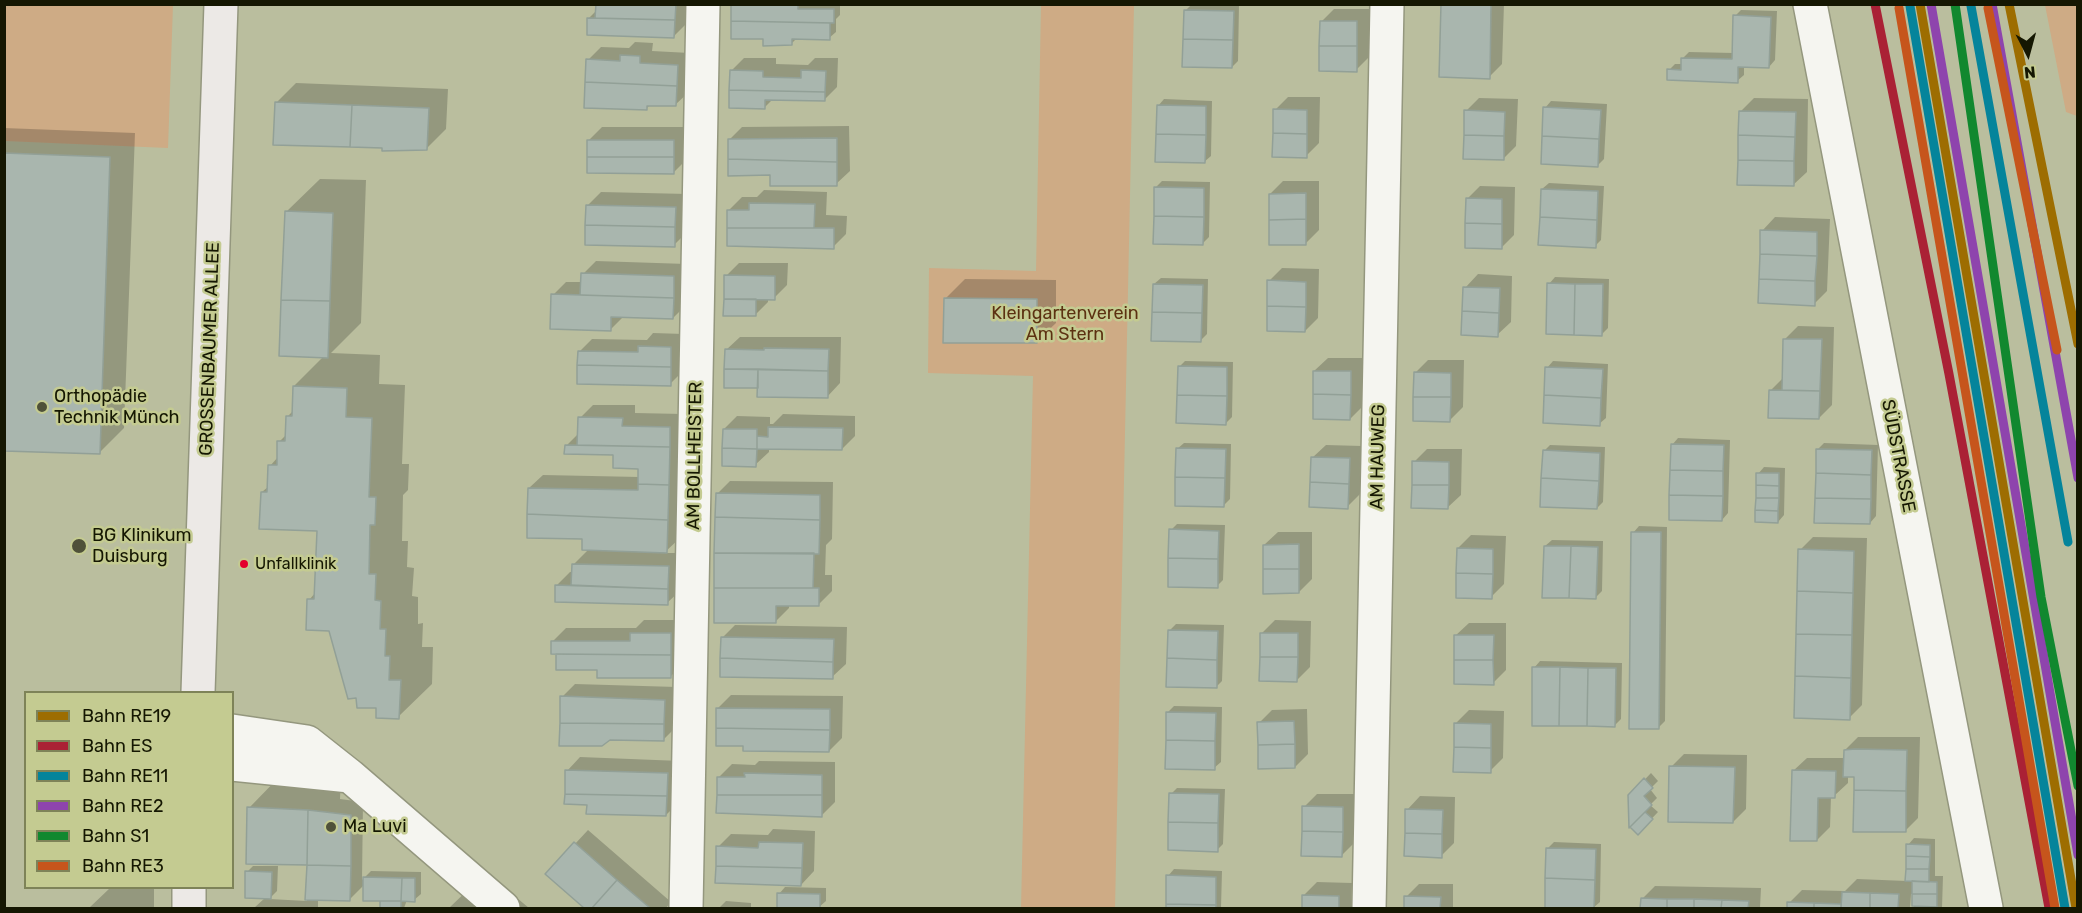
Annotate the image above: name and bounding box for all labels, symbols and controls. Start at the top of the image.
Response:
north arrow [1998,24,2058,84]
text: N [2023,62,2037,82]
street label: GROSSENBAUMER ALLEE [195,242,225,456]
park label: Kleingartenverein Am Stern [991,303,1139,346]
street label: AM BOLLHEISTER [683,382,707,530]
place label: Orthopädie Technik Münch [54,386,180,428]
street label: SÜDSTRASSE [1876,398,1920,514]
marker: Orthopädie Technik Münch [35,400,49,414]
street label: AM HAUWEG [1366,404,1390,510]
place label: BG Klinikum Duisburg [92,525,192,568]
marker: BG Klinikum Duisburg [70,537,88,555]
place label: Unfallklinik [255,554,336,574]
marker: Unfallklinik [238,558,250,570]
legend [24,691,234,889]
text: Bahn RE19 [82,705,171,727]
text: Bahn ES [82,735,152,757]
text: Bahn RE11 [82,765,168,787]
text: Bahn RE2 [82,795,164,817]
place label: Ma Luvi [343,816,407,838]
marker: Ma Luvi [324,820,338,834]
text: Bahn S1 [82,825,149,847]
text: Bahn RE3 [82,855,164,877]

